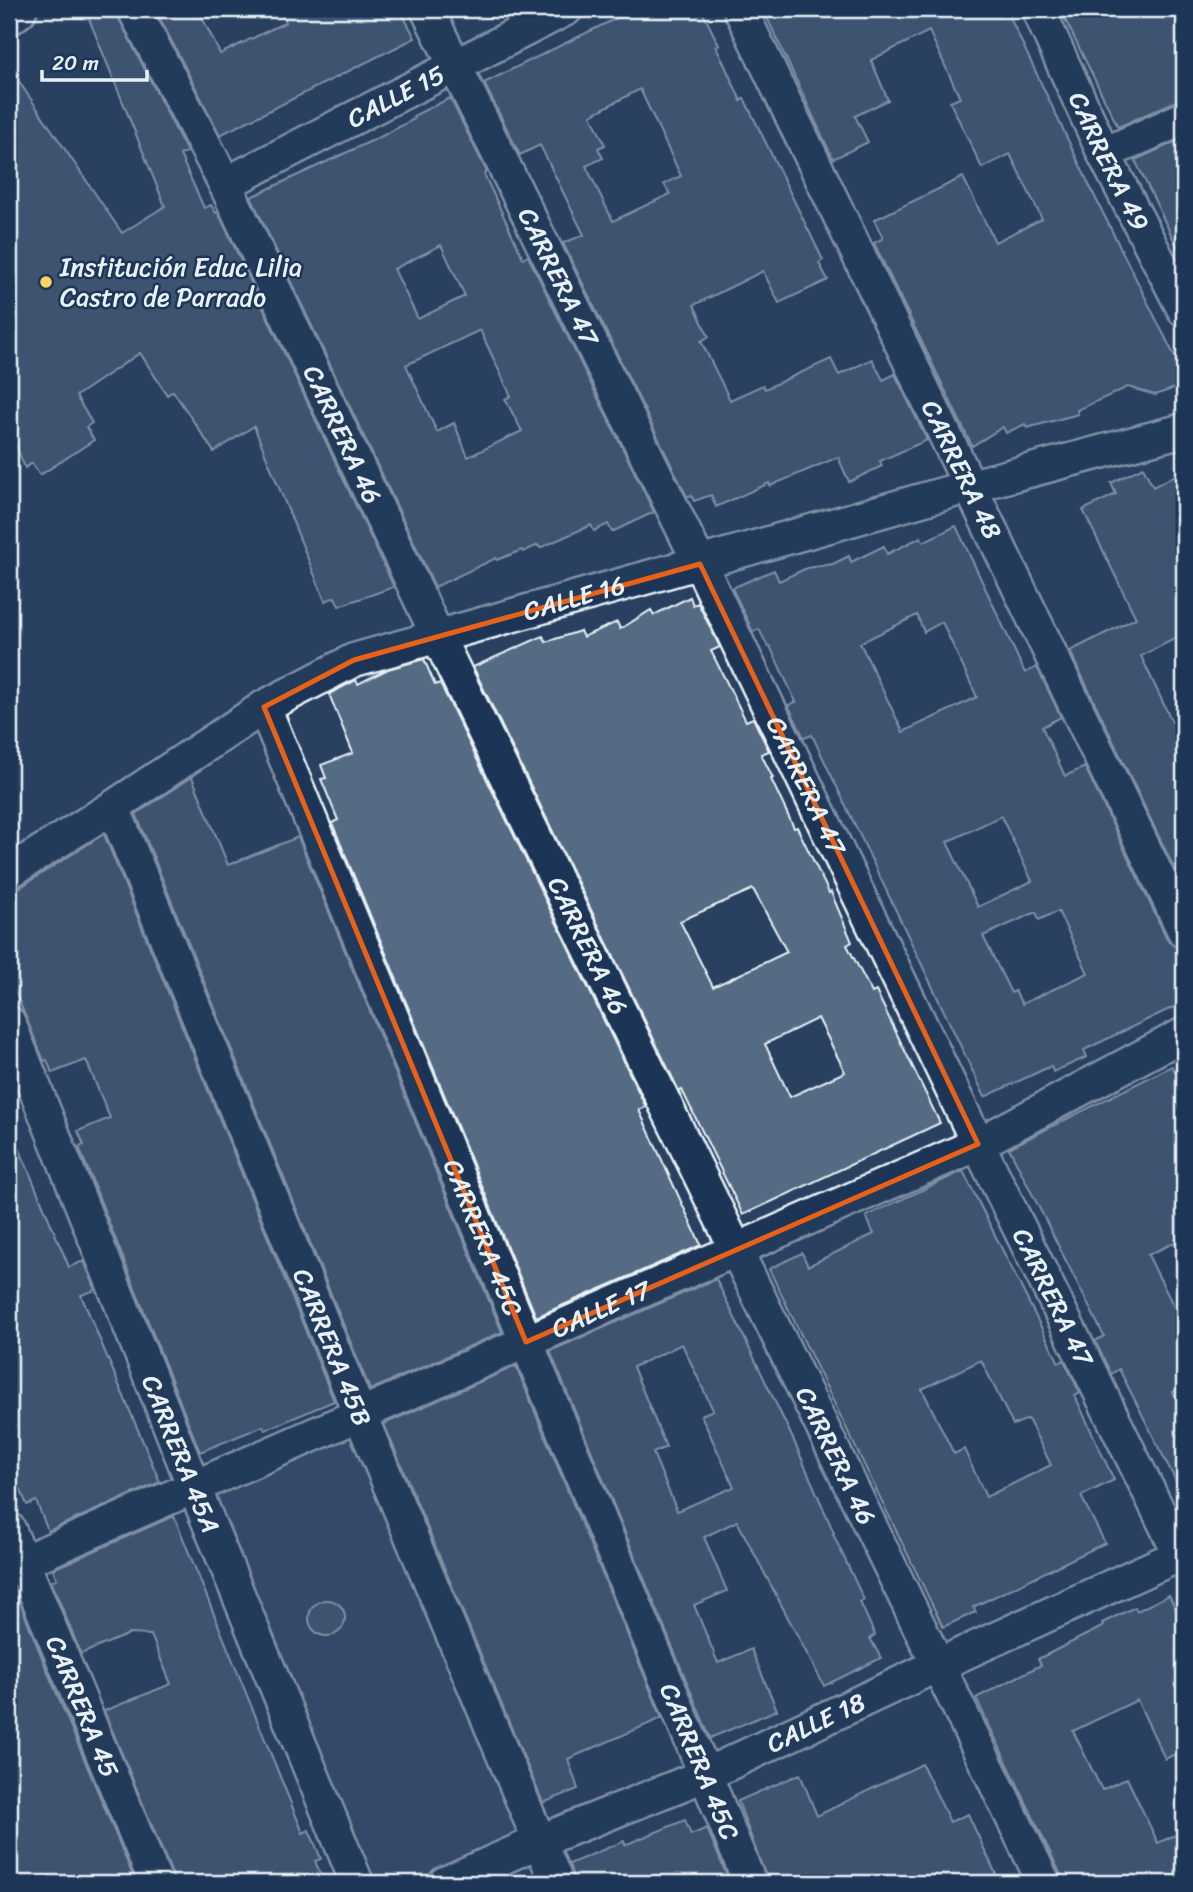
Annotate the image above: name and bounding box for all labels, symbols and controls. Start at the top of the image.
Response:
scale bar [42,38,147,82]
text: 20 m [52,44,99,82]
street label: CALLE 15 [338,52,453,141]
street label: CARRERA 49 [1055,84,1163,239]
street label: CARRERA 47 [505,199,613,356]
place label: Institución Educ Lilia Castro de Parrado [59,244,302,320]
marker: Institución Educ Lilia Castro de Parrado [38,274,54,290]
street label: CARRERA 46 [290,357,395,512]
street label: CARRERA 48 [908,392,1015,547]
street label: CALLE 16 [518,562,631,634]
street label: CARRERA 47 [753,708,860,865]
street label: CARRERA 46 [535,868,641,1023]
street label: CARRERA 45C [430,1152,536,1323]
street label: CARRERA 47 [999,1220,1108,1376]
street label: CARRERA 45B [280,1261,385,1434]
street label: CALLE 17 [544,1266,660,1351]
street label: CARRERA 45A [128,1368,234,1540]
street label: CARRERA 46 [783,1378,889,1533]
street label: CARRERA 45 [33,1628,133,1785]
street label: CARRERA 45C [647,1676,753,1847]
street label: CALLE 18 [758,1679,873,1766]

